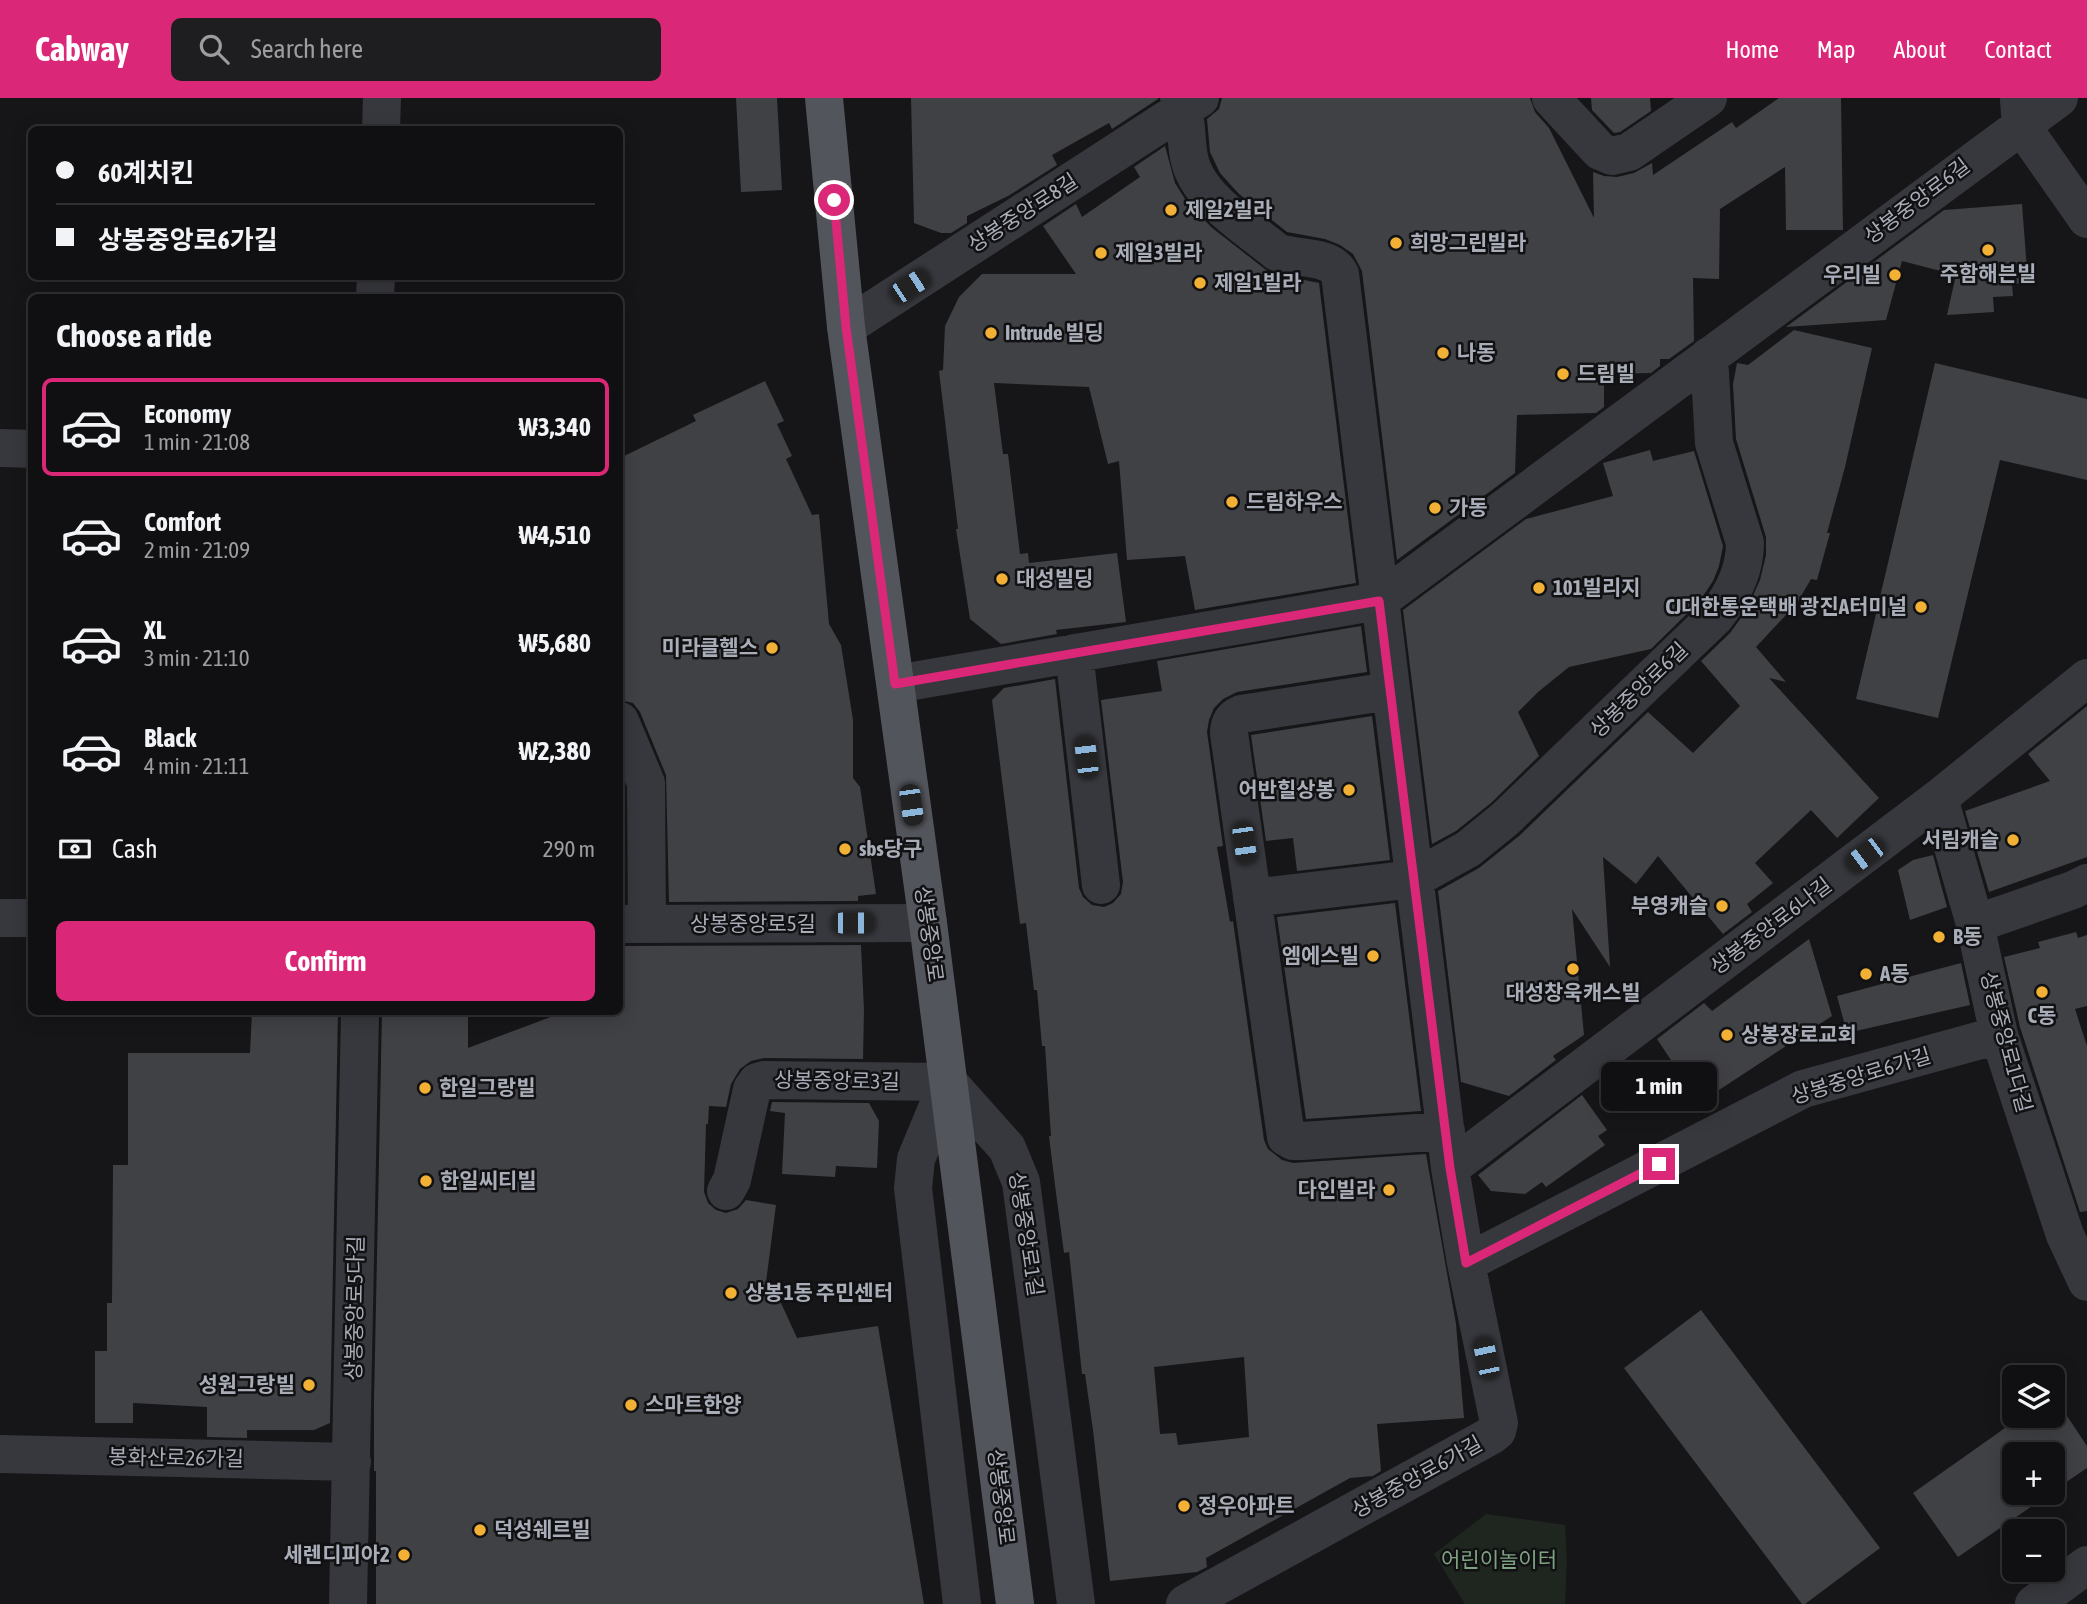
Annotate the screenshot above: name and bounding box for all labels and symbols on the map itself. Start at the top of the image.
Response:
street label: 상봉중앙로6길 [1859,153,1974,248]
street label: 상봉중앙로8길 [963,168,1082,256]
route start [818,184,850,216]
place label: 제일2빌라 [1185,197,1273,221]
marker: 제일2빌라 [1163,202,1179,218]
place label: 희망그린빌라 [1410,230,1527,254]
marker: 희망그린빌라 [1388,235,1404,251]
place label: 제일3빌라 [1115,240,1203,264]
marker: 주함해븐빌 [1980,242,1996,258]
marker: 제일3빌라 [1093,245,1109,261]
place label: 주함해븐빌 [1940,261,2036,285]
place label: 우리빌 [1823,262,1881,286]
car [887,266,934,306]
marker: 우리빌 [1887,267,1903,283]
place label: 제일1빌라 [1214,270,1302,294]
marker: 제일1빌라 [1192,275,1208,291]
place label: Intrude 빌딩 [1005,320,1104,344]
marker: Intrude 빌딩 [983,325,999,341]
place label: 나동 [1457,340,1496,364]
marker: 나동 [1435,345,1451,361]
place label: 드림빌 [1577,361,1635,385]
marker: 드림빌 [1555,366,1571,382]
place label: 드림하우스 [1246,489,1343,513]
marker: 드림하우스 [1224,494,1240,510]
place label: 가동 [1449,495,1488,519]
marker: 가동 [1427,500,1443,516]
place label: 대성빌딩 [1016,566,1093,590]
marker: 대성빌딩 [994,571,1010,587]
place label: 101빌리지 [1553,575,1641,599]
marker: 101빌리지 [1531,580,1547,596]
place label: CJ대한통운택배 광진A터미널 [1665,594,1907,618]
marker: CJ대한통운택배 광진A터미널 [1913,599,1929,615]
place label: 미라클헬스 [661,635,758,659]
street label: 상봉중앙로6길 [1585,637,1692,742]
marker: 미라클헬스 [764,640,780,656]
car [1074,735,1099,779]
place label: 어반힐상봉 [1238,777,1335,801]
marker: 어반힐상봉 [1341,782,1357,798]
car [898,783,925,827]
car [1231,821,1258,865]
place label: 서림캐슬 [1922,827,1999,851]
marker: 서림캐슬 [2005,832,2021,848]
car [1842,834,1889,876]
place label: sbs당구 [859,836,922,860]
marker: sbs당구 [837,841,853,857]
street label: 상봉중앙로6나길 [1705,872,1836,978]
street label: 상봉중앙로 [911,884,949,983]
place label: 부영캐슬 [1631,893,1708,917]
marker: 부영캐슬 [1714,898,1730,914]
street label: 상봉중앙로5길 [690,911,816,935]
car [833,913,875,934]
place label: B동 [1953,924,1982,948]
marker: B동 [1931,929,1947,945]
place label: 엠에스빌 [1282,943,1359,967]
marker: 엠에스빌 [1365,948,1381,964]
marker: 대성창욱캐스빌 [1565,961,1581,977]
place label: A동 [1879,961,1910,985]
marker: A동 [1858,966,1874,982]
street label: 상봉중앙로1다길 [1977,969,2037,1115]
place label: 대성창욱캐스빌 [1505,980,1641,1004]
marker: C동 [2034,984,2050,1000]
place label: C동 [2028,1003,2056,1027]
place label: 상봉장로교회 [1741,1022,1857,1046]
marker: 상봉장로교회 [1719,1027,1735,1043]
street label: 상봉중앙로6가길 [1788,1042,1934,1108]
callout: 1 min [1601,1062,1717,1112]
street label: 상봉중앙로3길 [774,1067,900,1093]
place label: 한일그랑빌 [439,1075,536,1099]
marker: 한일그랑빌 [417,1080,433,1096]
route end [1643,1148,1675,1180]
place label: 한일씨티빌 [440,1168,537,1192]
street label: 상봉중앙로1길 [1005,1170,1049,1298]
marker: 한일씨티빌 [418,1173,434,1189]
place label: 다인빌라 [1298,1177,1376,1201]
marker: 다인빌라 [1381,1182,1397,1198]
street label: 상봉중앙로5다길 [341,1235,367,1381]
place label: 상봉1동 주민센터 [745,1280,893,1304]
marker: 상봉1동 주민센터 [723,1285,739,1301]
car [1472,1335,1501,1381]
place label: 성원그랑빌 [198,1372,295,1396]
marker: 성원그랑빌 [301,1377,317,1393]
place label: 스마트한양 [645,1392,742,1416]
marker: 스마트한양 [623,1397,639,1413]
street label: 상봉중앙로6가길 [1347,1430,1486,1522]
street label: 봉화산로26가길 [108,1444,244,1470]
street label: 상봉중앙로 [984,1447,1020,1546]
place label: 정우아파트 [1198,1493,1295,1517]
marker: 정우아파트 [1176,1498,1192,1514]
place label: 덕성쉐르빌 [494,1517,591,1541]
marker: 덕성쉐르빌 [472,1522,488,1538]
place label: 세렌디피아2 [284,1542,390,1566]
marker: 세렌디피아2 [396,1547,412,1563]
park label: 어린이놀이터 [1441,1547,1557,1571]

